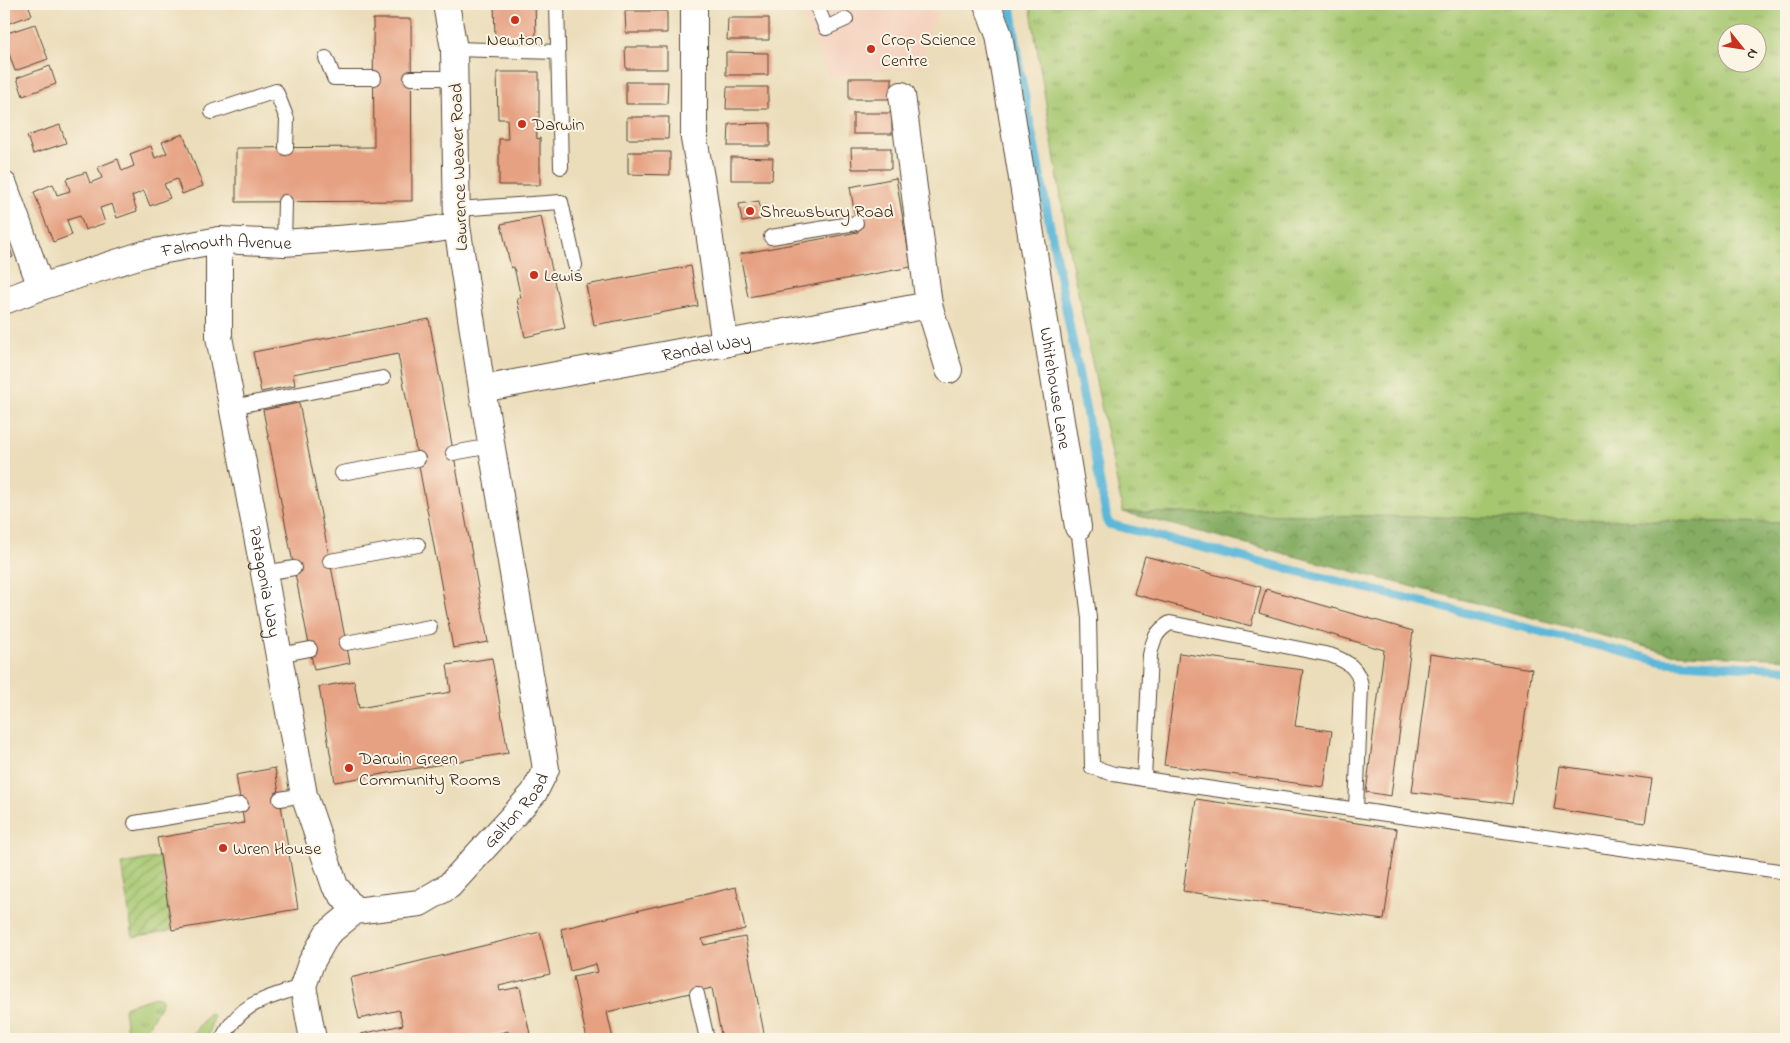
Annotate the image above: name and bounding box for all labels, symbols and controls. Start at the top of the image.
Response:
marker: Newton [509,14,521,26]
north arrow [1718,22,1768,72]
place label: Newton [487,28,543,54]
place label: Crop Science Centre [881,28,977,75]
marker: Crop Science Centre [865,43,877,55]
text: N [1741,44,1763,63]
street label: Lawrence Weaver Road [444,83,476,251]
place label: Darwin [531,113,585,139]
marker: Darwin [516,118,528,130]
place label: Shrewsbury Road [760,200,894,226]
marker: Shrewsbury Road [744,205,756,217]
street label: Falmouth Avenue [158,229,293,266]
place label: Lewis [544,264,583,290]
marker: Lewis [528,269,540,281]
street label: Whitehouse Lane [1031,326,1076,452]
street label: Randal Way [660,328,753,370]
street label: Patagonia Way [240,524,286,640]
place label: Darwin Green Community Rooms [358,747,501,794]
marker: Darwin Green Community Rooms [343,762,355,774]
street label: Galton Road [478,769,557,855]
place label: Wren House [233,837,322,863]
marker: Wren House [217,842,229,854]

